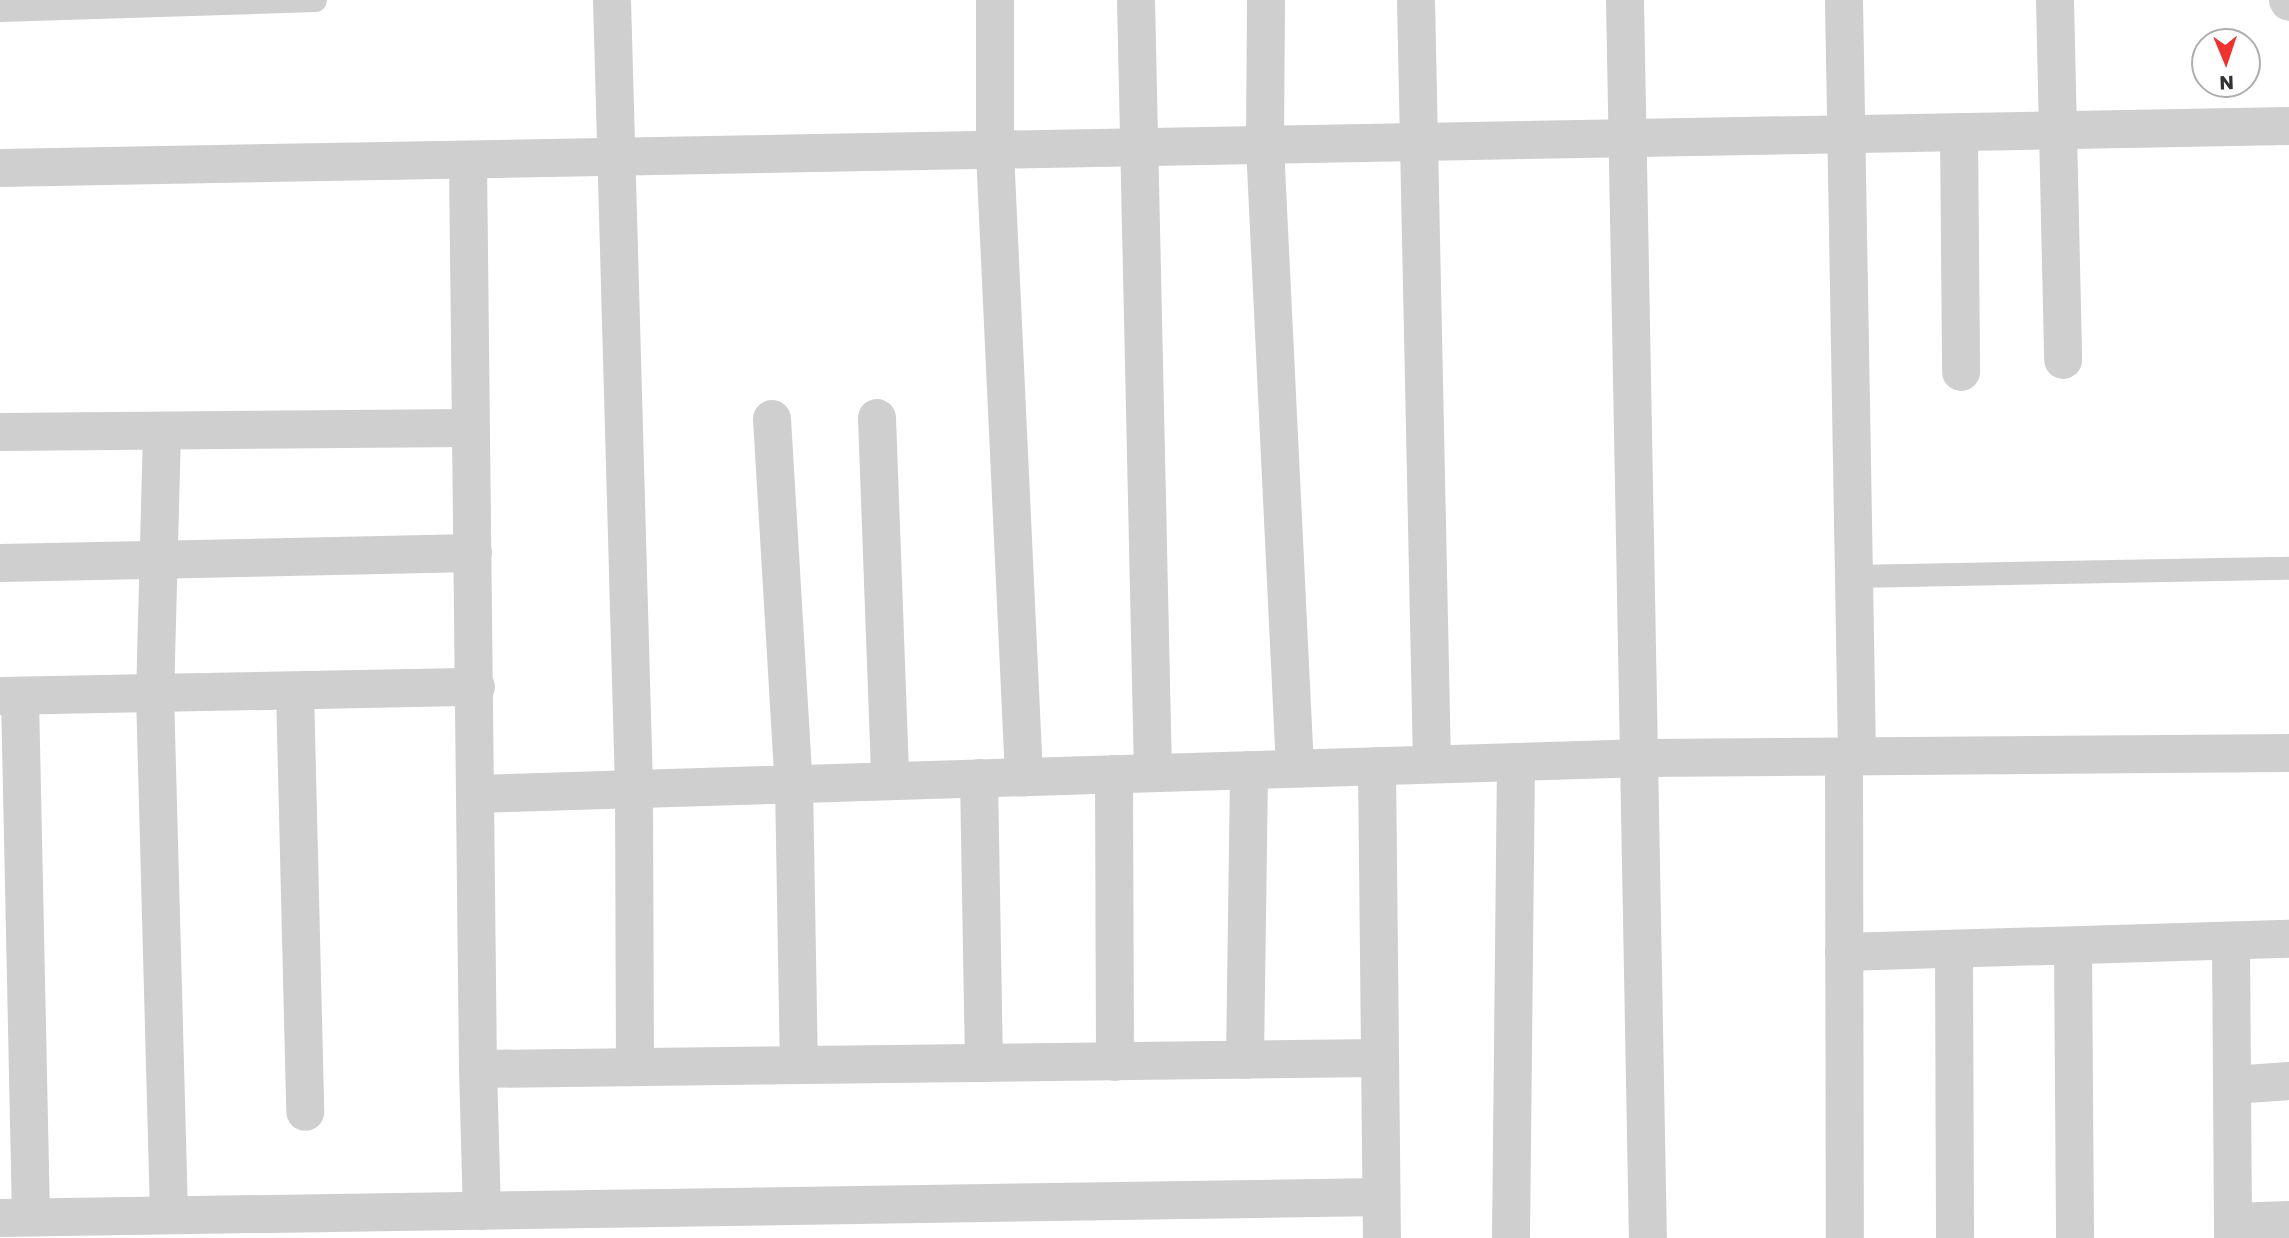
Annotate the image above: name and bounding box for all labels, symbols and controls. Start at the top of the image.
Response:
north arrow [2191,28,2261,98]
text: N [2219,69,2234,96]

